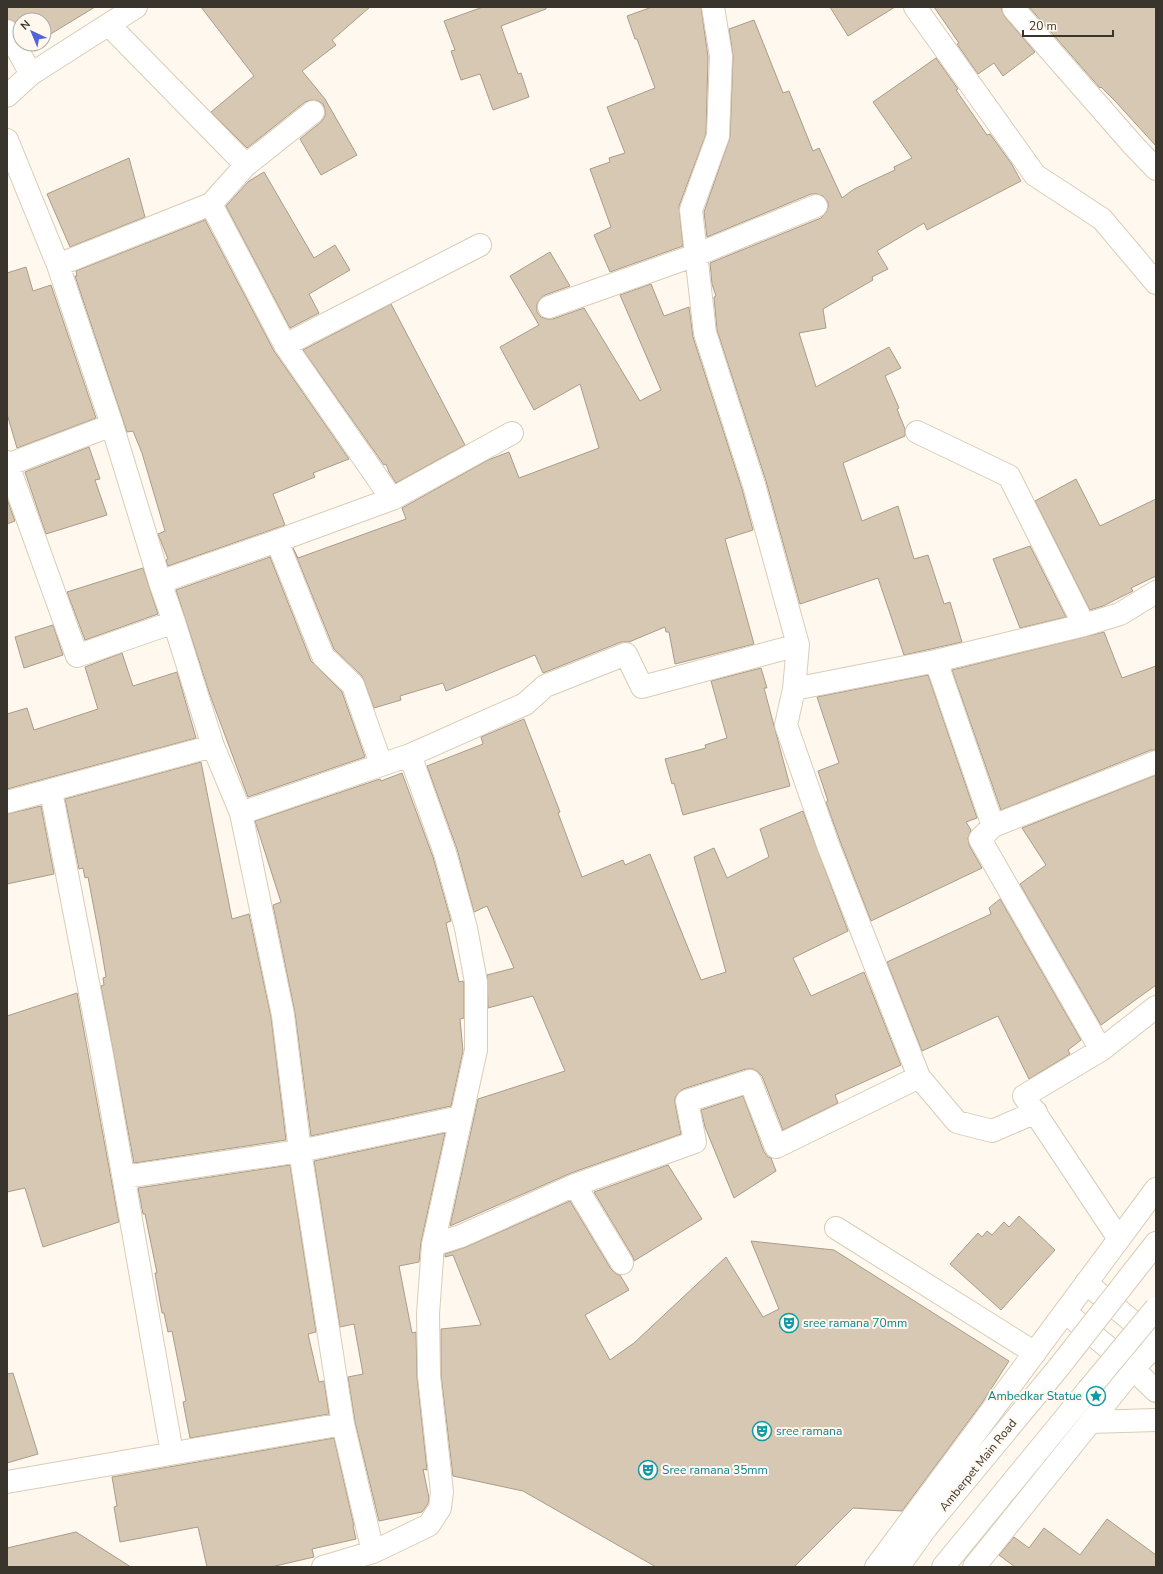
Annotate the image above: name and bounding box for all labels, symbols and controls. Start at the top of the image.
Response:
north arrow [12,12,52,52]
scale bar [1023,12,1113,38]
text: N [17,17,34,33]
text: 20 m [1029,18,1057,34]
theatre icon: sree ramana 70mm [778,1312,800,1334]
place label: sree ramana 70mm [803,1315,907,1331]
place icon: Ambedkar Statue [1085,1385,1107,1407]
place label: Ambedkar Statue [988,1388,1082,1404]
street label: Amberpet Main Road [936,1415,1020,1515]
theatre icon: sree ramana [751,1420,773,1442]
place label: sree ramana [776,1423,842,1439]
theatre icon: Sree ramana 35mm [637,1459,659,1481]
place label: Sree ramana 35mm [662,1462,768,1478]

